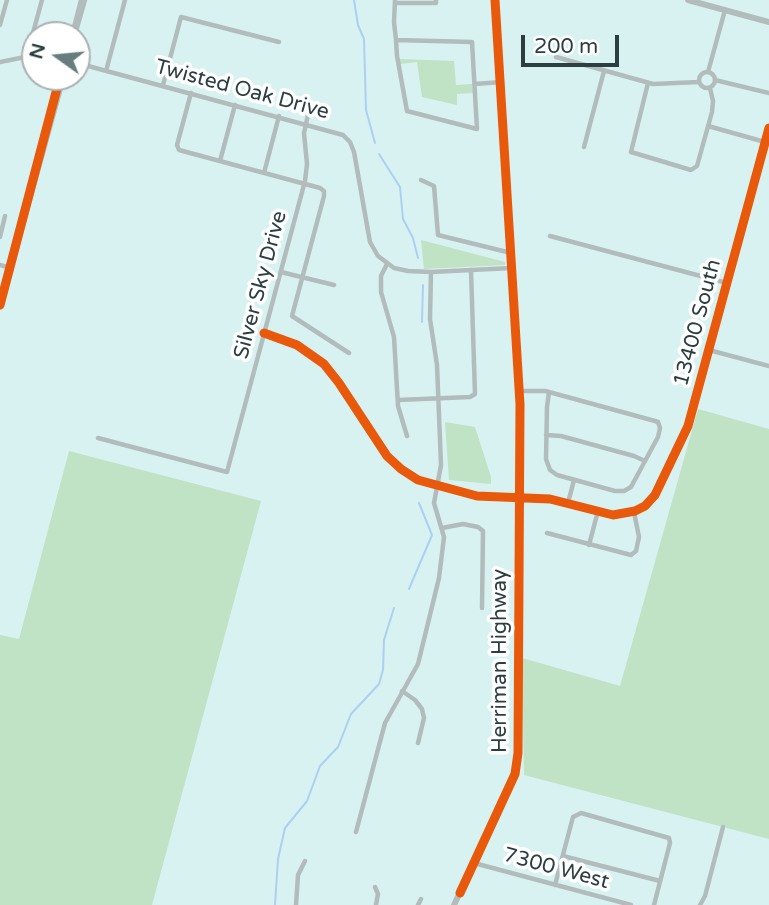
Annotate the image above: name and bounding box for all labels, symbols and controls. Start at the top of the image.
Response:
north arrow [21,21,91,91]
scale bar [524,21,622,65]
text: 200 m [534,34,598,59]
text: N [25,41,50,61]
street label: Twisted Oak Drive [152,55,332,125]
street label: Silver Sky Drive [229,208,293,362]
street label: 13400 South [669,257,727,389]
street label: Herriman Highway [487,569,513,753]
street label: 7300 West [500,843,612,895]

